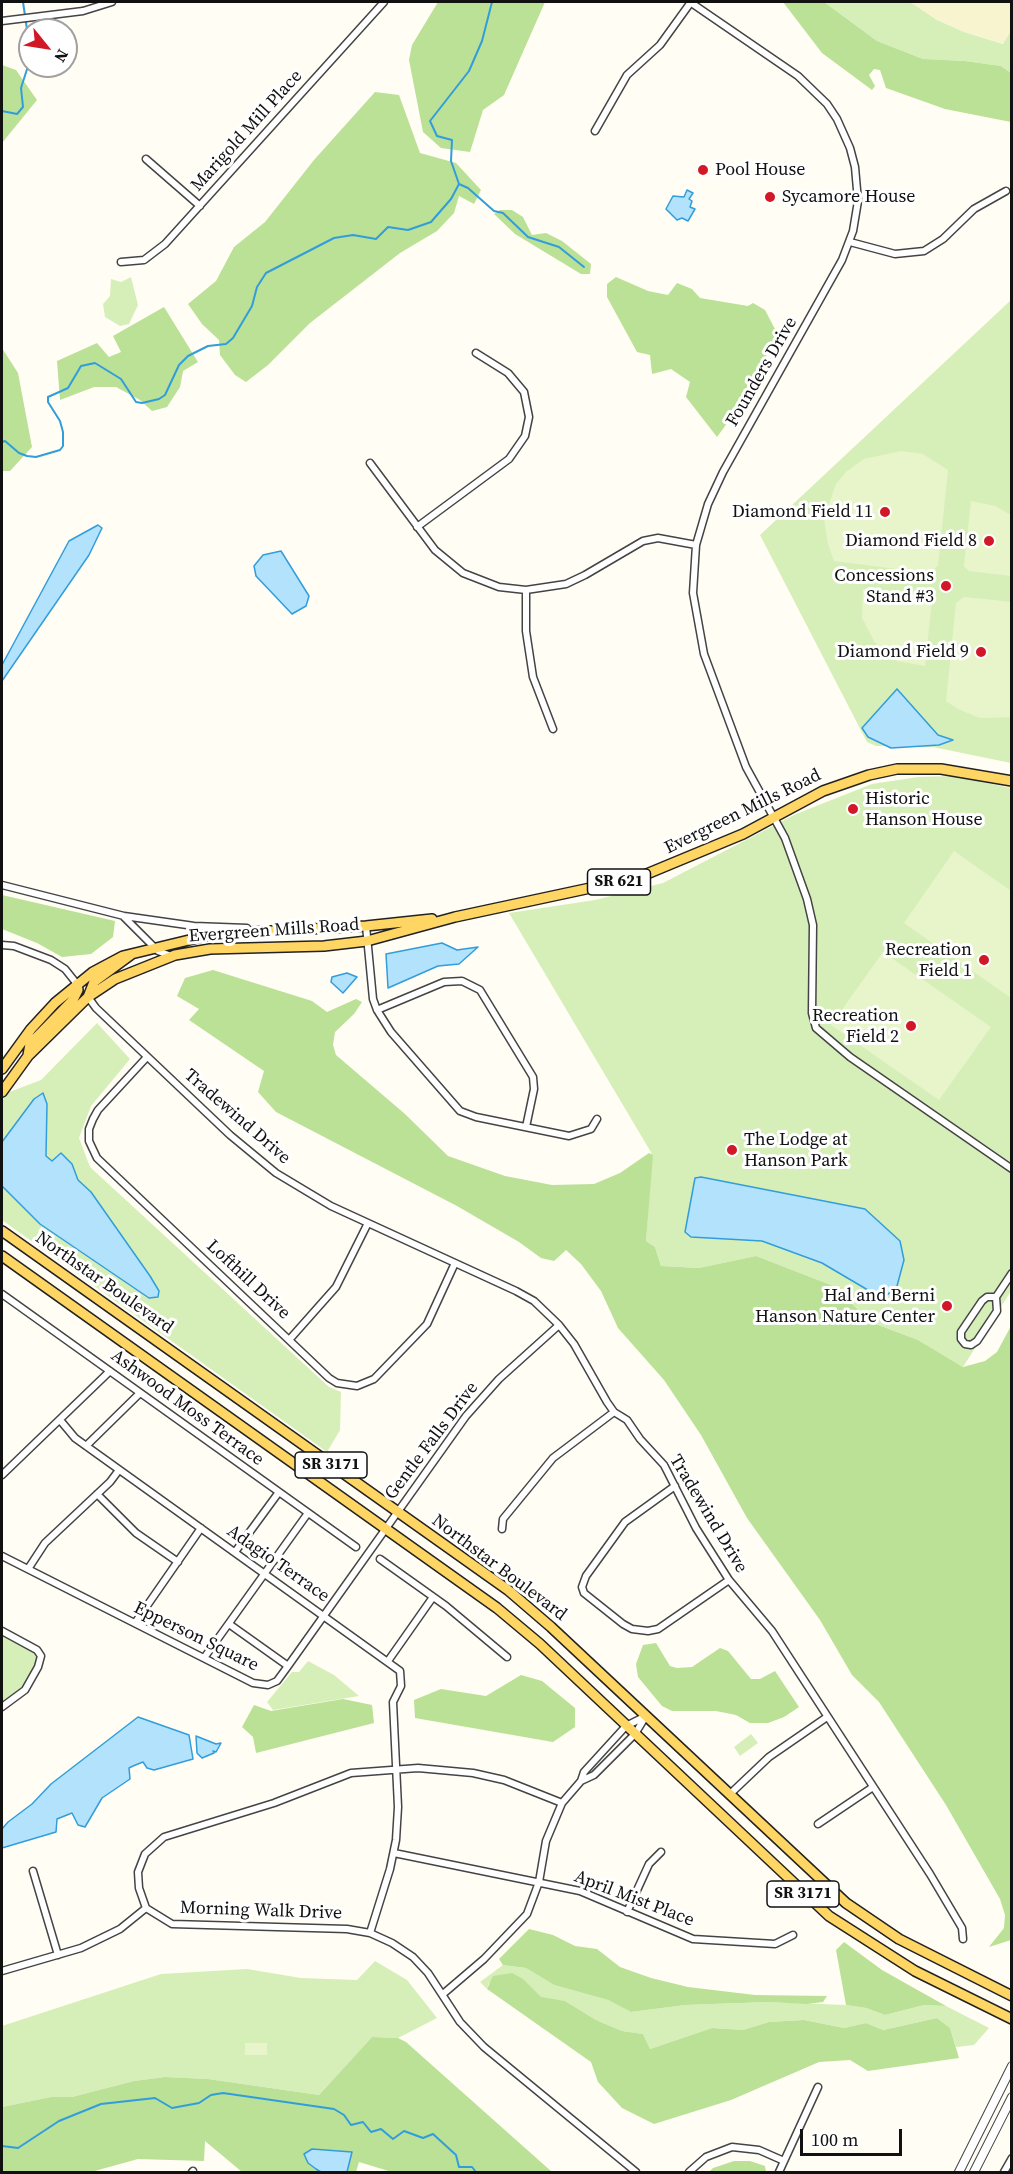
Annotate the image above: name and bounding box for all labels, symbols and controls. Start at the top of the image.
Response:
north arrow [18,18,78,78]
text: N [49,45,74,67]
street label: Marigold Mill Place [187,66,307,196]
place label: Pool House [715,159,805,181]
marker: Pool House [696,163,710,177]
place label: Sycamore House [782,186,915,208]
marker: Sycamore House [763,190,777,204]
street label: Founders Drive [722,313,802,431]
place label: Diamond Field 11 [732,501,873,523]
marker: Diamond Field 11 [878,505,892,519]
place label: Diamond Field 8 [845,530,977,552]
marker: Diamond Field 8 [982,534,996,548]
place label: Concessions Stand #3 [834,565,934,608]
marker: Concessions Stand #3 [939,579,953,593]
place label: Diamond Field 9 [837,641,969,663]
marker: Diamond Field 9 [974,645,988,659]
street label: Evergreen Mills Road [661,765,825,859]
place label: Historic Hanson House [865,788,983,830]
marker: Historic Hanson House [846,802,860,816]
road number: SR 621 [588,869,650,895]
street label: Evergreen Mills Road [188,914,360,948]
place label: Recreation Field 1 [885,939,972,982]
marker: Recreation Field 1 [977,953,991,967]
place label: Recreation Field 2 [812,1005,899,1048]
marker: Recreation Field 2 [904,1019,918,1033]
street label: Tradewind Drive [179,1065,295,1169]
place label: The Lodge at Hanson Park [744,1129,848,1172]
marker: The Lodge at Hanson Park [725,1143,739,1157]
street label: Northstar Boulevard [31,1227,177,1339]
street label: Lofthill Drive [202,1236,294,1324]
place label: Hal and Berni Hanson Nature Center [755,1285,935,1328]
marker: Hal and Berni Hanson Nature Center [940,1299,954,1313]
street label: Ashwood Moss Terrace [106,1345,268,1471]
street label: Gentle Falls Drive [381,1378,483,1504]
street label: Tradewind Drive [664,1451,752,1577]
road number: SR 3171 [295,1452,367,1478]
street label: Northstar Boulevard [427,1510,571,1626]
street label: Adagio Terrace [223,1521,333,1607]
street label: Epperson Square [130,1597,262,1677]
street label: April Mist Place [571,1866,697,1932]
road number: SR 3171 [767,1881,839,1907]
street label: Morning Walk Drive [180,1897,342,1925]
scale bar [803,2117,905,2155]
text: 100 m [811,2127,858,2152]

